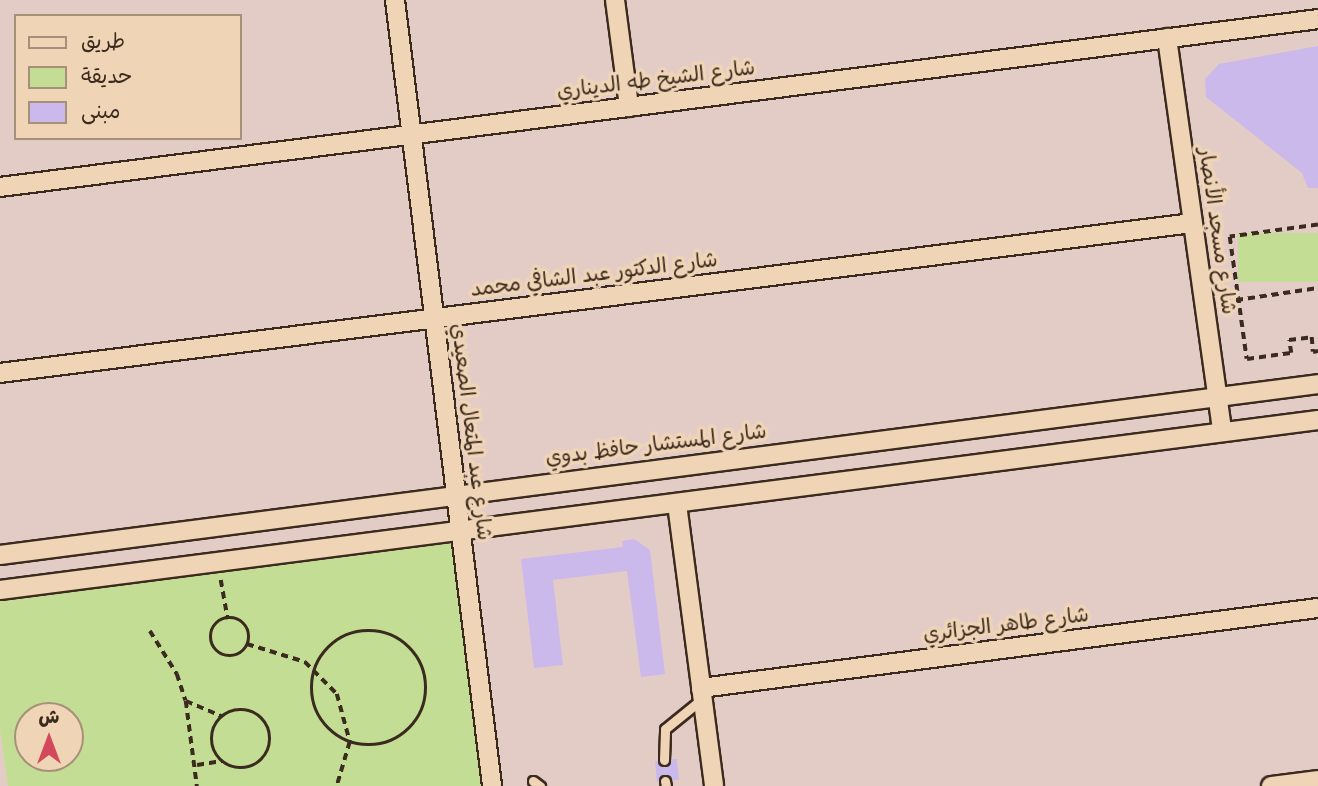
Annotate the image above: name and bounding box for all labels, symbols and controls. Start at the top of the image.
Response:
legend [14,14,242,140]
text: طريق [81,29,125,54]
street label: شارع الشيخ طه الديناري [555,55,757,105]
text: حديقة [81,64,132,89]
text: مبنى [81,99,120,124]
street label: شارع مسجد الأنصار [1193,146,1241,316]
street label: شارع الدكتور عبد الشافي محمد [469,247,719,303]
street label: شارع عبد المتعال الصعيدي [445,322,497,542]
street label: شارع المستشار حافظ بدوي [544,419,768,471]
street label: شارع طاهر الجزائري [922,602,1090,648]
north arrow [14,702,84,772]
text: ش [39,706,59,729]

